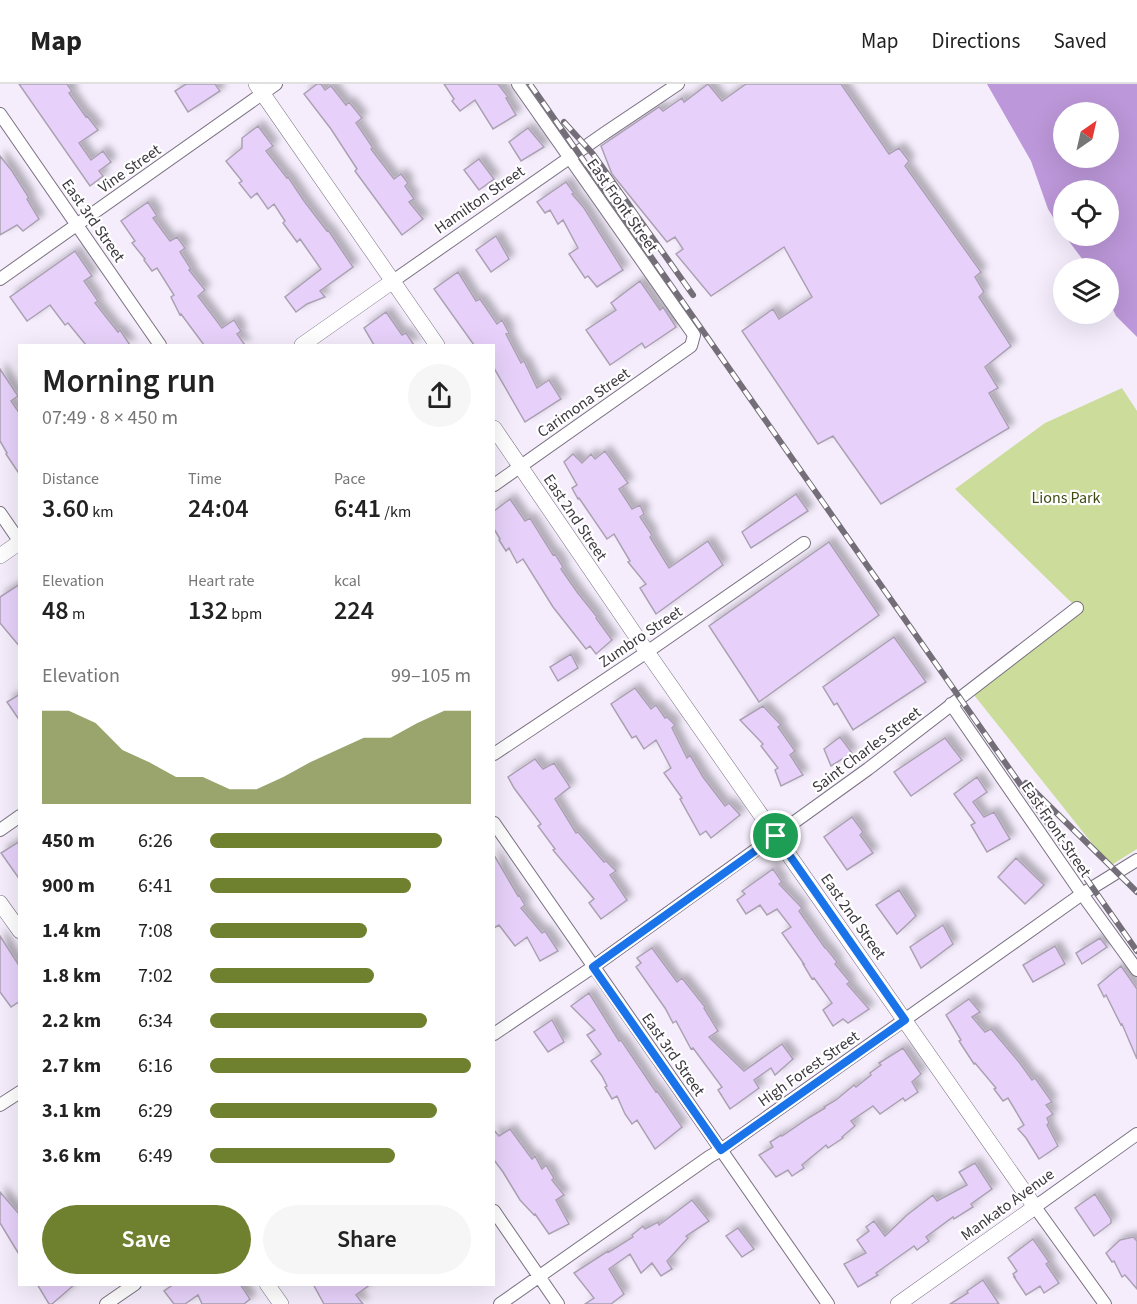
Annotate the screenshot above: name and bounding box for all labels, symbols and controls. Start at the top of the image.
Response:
text: Map [30,21,82,61]
text: Map [861,26,899,56]
text: Directions [932,26,1020,56]
text: Saved [1053,26,1107,56]
north arrow [1053,102,1119,168]
map controls [1053,102,1119,324]
street label: Vine Street [94,139,166,199]
street label: East Front Street [581,154,663,258]
street label: Hamilton Street [430,160,530,239]
street label: East 3rd Street [56,175,130,267]
button: locate [1053,180,1119,246]
button: layers [1053,258,1119,324]
text: Morning run [42,358,216,405]
street label: Carimona Street [533,362,635,443]
button: share [408,364,471,427]
text: 07:49 · 8 × 450 m [42,404,178,432]
text: Distance [42,468,99,490]
text: Time [188,468,222,490]
text: Pace [334,468,365,490]
street label: East 2nd Street [538,470,613,566]
park label: Lions Park [1032,487,1101,509]
text: 3.60 [42,490,89,527]
text: 24:04 [188,490,249,527]
text: 6:41 [334,490,381,527]
text: km [89,501,114,523]
text: /km [381,501,411,523]
text: Elevation [42,570,104,592]
text: Heart rate [188,570,255,592]
text: kcal [334,570,361,592]
text: 48 [42,592,69,629]
text: 132 [188,592,228,629]
text: 224 [334,592,374,629]
street label: Zumbro Street [594,600,687,673]
text: m [69,603,85,625]
text: bpm [228,603,262,625]
text: Elevation [42,662,120,690]
text: 99–105 m [391,662,471,690]
street label: Saint Charles Street [808,701,926,798]
street label: East Front Street [1016,778,1097,882]
pin [750,810,801,861]
icon: arrive [759,819,792,852]
text: 450 m [42,827,95,855]
text: 6:26 [138,827,173,855]
street label: East 2nd Street [815,869,891,964]
text: 900 m [42,872,95,900]
text: 6:41 [138,872,173,900]
text: 1.4 km [42,917,101,945]
text: 7:08 [138,917,173,945]
text: 1.8 km [42,962,101,990]
text: 7:02 [138,962,173,990]
text: 2.2 km [42,1007,101,1035]
text: 6:34 [138,1007,173,1035]
street label: East 3rd Street [636,1009,710,1101]
street label: High Forest Street [753,1025,864,1112]
text: 2.7 km [42,1052,101,1080]
text: 6:16 [138,1052,173,1080]
text: 3.1 km [42,1097,101,1125]
text: 6:29 [138,1097,173,1125]
text: 3.6 km [42,1142,101,1170]
text: 6:49 [138,1142,173,1170]
street label: Mankato Avenue [956,1163,1059,1246]
button: Save [42,1205,251,1274]
button: Share [263,1205,471,1274]

